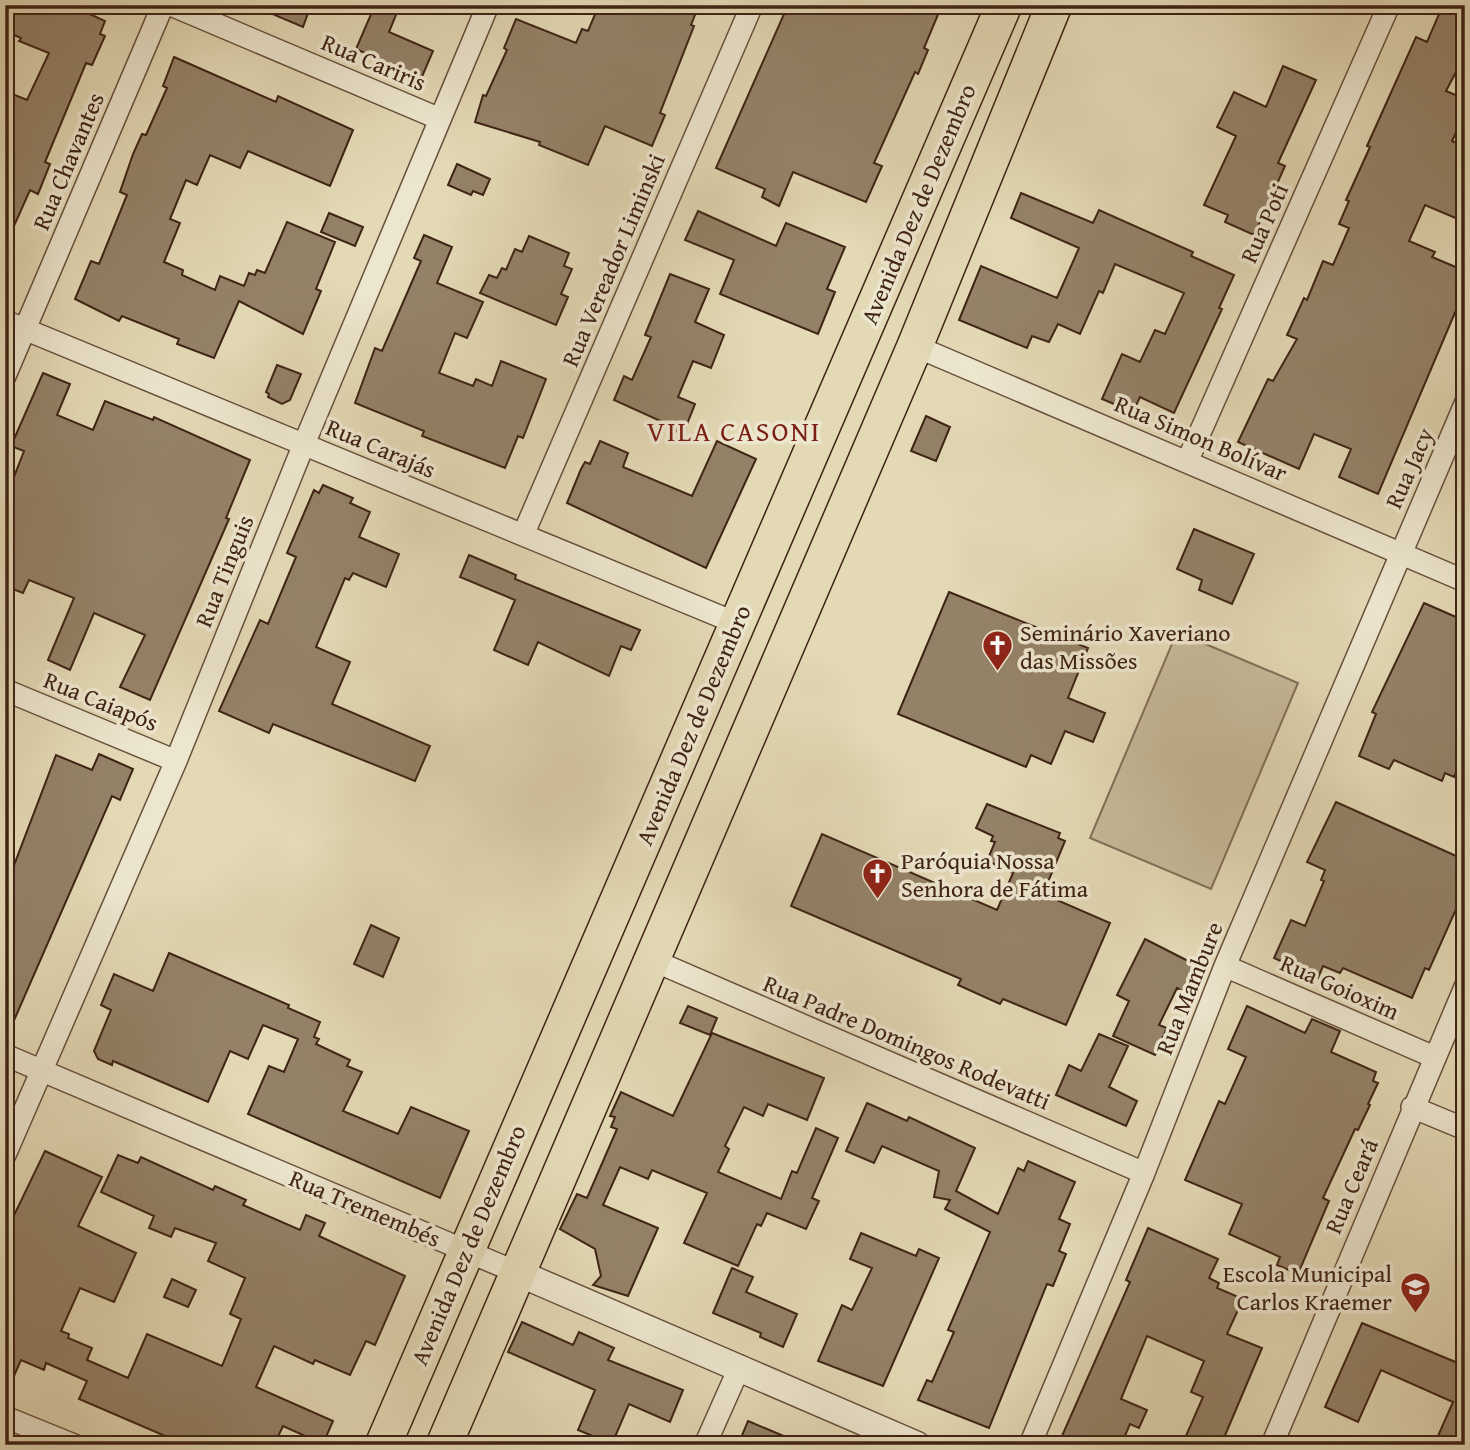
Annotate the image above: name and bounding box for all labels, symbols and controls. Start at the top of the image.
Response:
street label: Rua Cariris [316,24,432,100]
street label: Avenida Dez de Dezembro [851,78,985,330]
street label: Rua Chavantes [23,87,113,235]
street label: Rua Vereador Liminski [552,148,674,372]
street label: Rua Poti [1231,177,1297,268]
street label: Rua Simon Bolívar [1109,386,1293,490]
street label: Rua Carajás [321,409,441,487]
district label: VILA CASONI [647,410,821,451]
street label: Rua Jacy [1376,422,1442,514]
street label: Rua Tinguis [186,510,262,632]
street label: Avenida Dez de Dezembro [626,599,760,851]
place label: Seminário Xaveriano das Missões [1020,615,1231,678]
church icon: Seminário Xaveriano das Missões [980,629,1014,673]
street label: Rua Caiapós [39,662,163,740]
place label: Paróquia Nossa Senhora de Fátima [901,843,1089,906]
church icon: Paróquia Nossa Senhora de Fátima [861,857,895,901]
street label: Rua Mambure [1147,916,1231,1060]
street label: Rua Goioxim [1275,945,1405,1029]
street label: Rua Padre Domingos Rodevatti [758,966,1056,1119]
street label: Avenida Dez de Dezembro [401,1119,535,1371]
street label: Rua Ceará [1315,1132,1387,1239]
street label: Rua Tremembés [284,1160,446,1256]
place label: Escola Municipal Carlos Kraemer [1223,1256,1392,1319]
school or university icon: Escola Municipal Carlos Kraemer [1398,1270,1432,1314]

